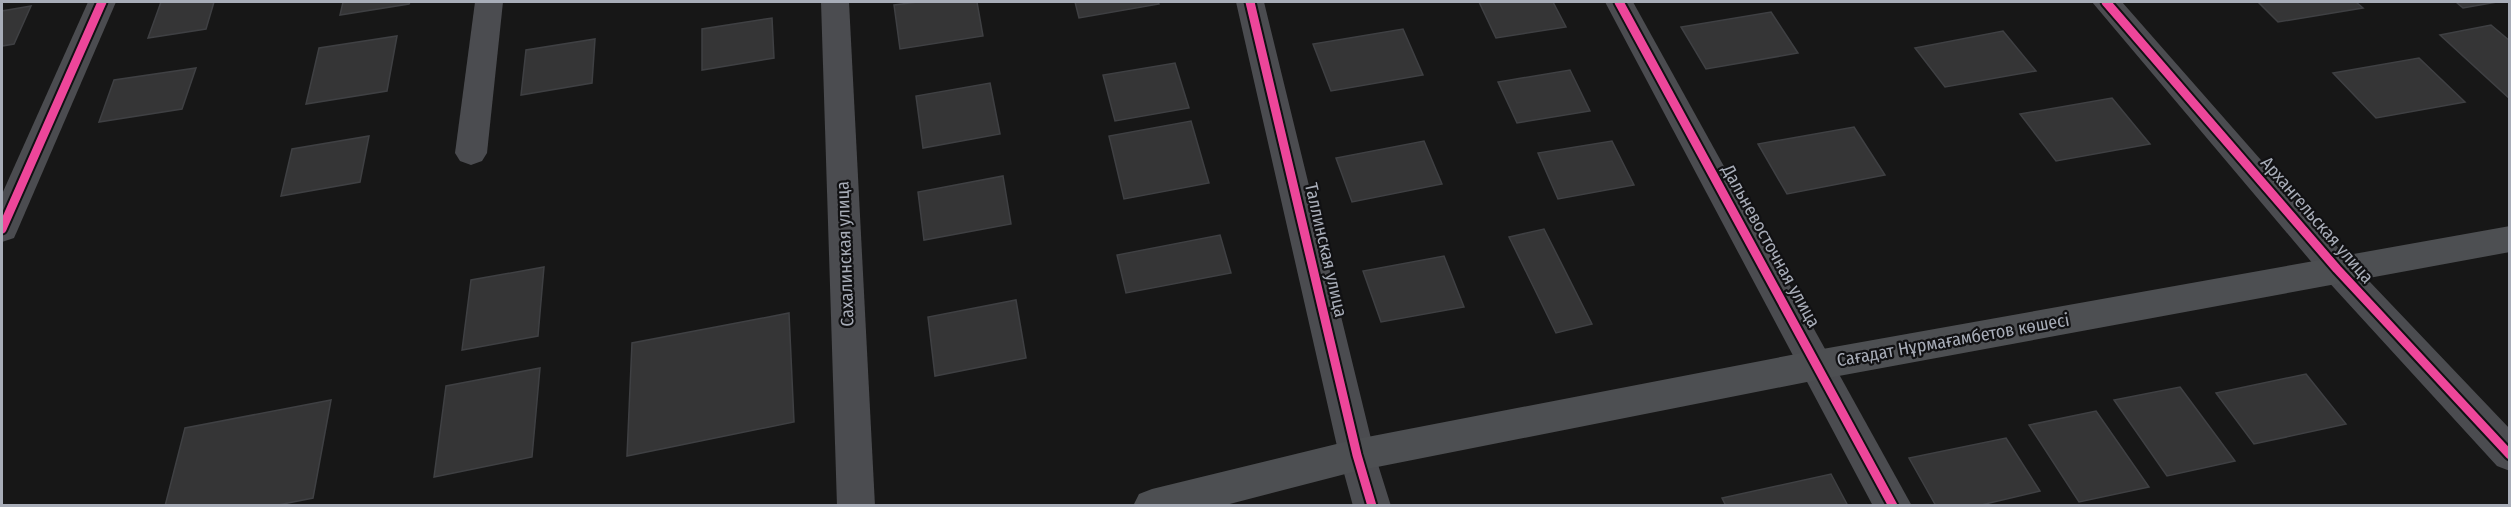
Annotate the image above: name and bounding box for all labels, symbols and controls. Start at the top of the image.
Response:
street label: Архангельская улица [2256,152,2378,288]
street label: Дальневосточная улица [1717,160,1825,331]
street label: Сахалинская улица [831,181,859,327]
street label: Таллинская улица [1300,181,1352,319]
street label: Сағадат Нұрмағамбетов көшесі [1835,309,2071,371]

